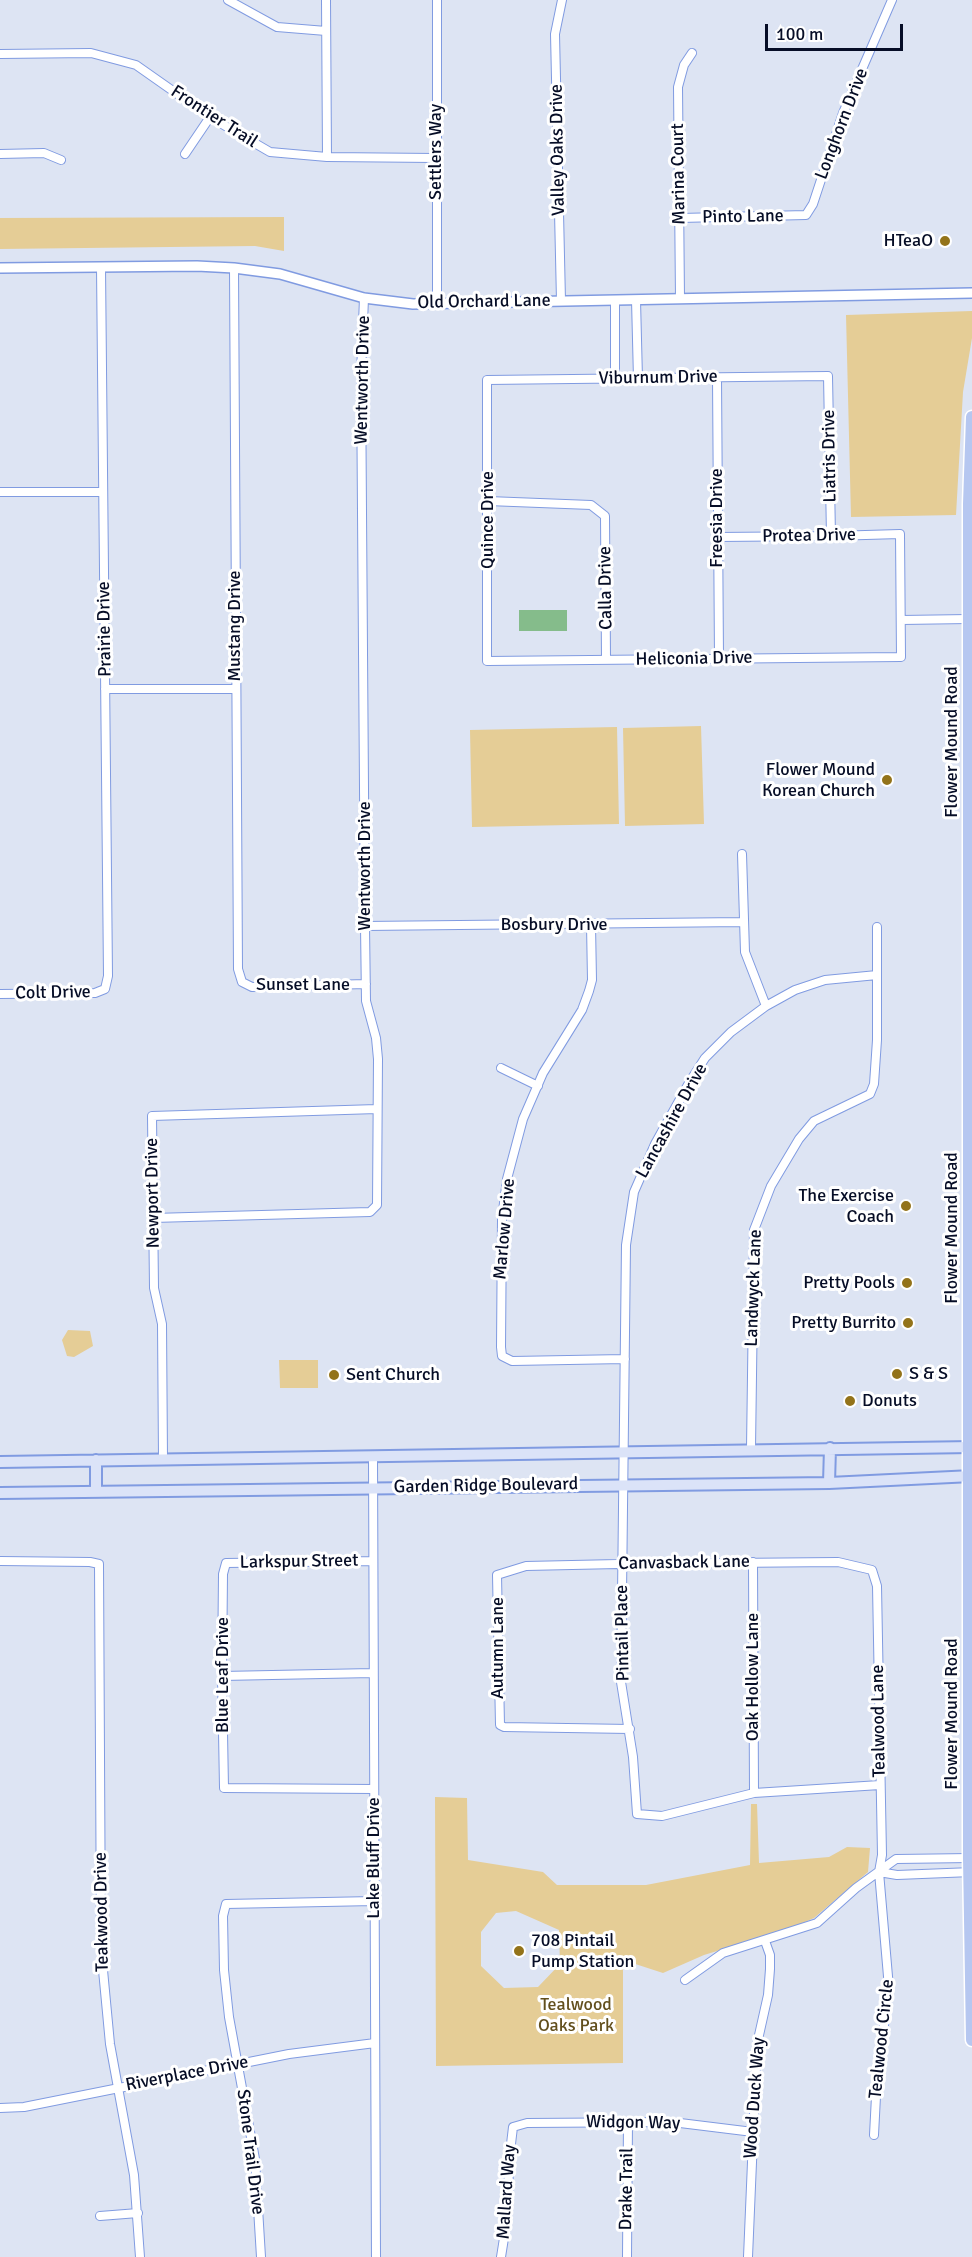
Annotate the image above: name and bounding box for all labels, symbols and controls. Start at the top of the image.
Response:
scale bar [768,12,906,50]
text: 100 m [776,23,823,45]
street label: Longhorn Drive [811,65,873,183]
street label: Frontier Trail [167,81,261,153]
street label: Valley Oaks Drive [546,84,570,216]
street label: Settlers Way [425,104,447,200]
street label: Marina Court [667,123,691,225]
street label: Pinto Lane [702,205,784,229]
place label: HTeaO [884,230,933,252]
marker: HTeaO [938,234,952,248]
street label: Old Orchard Lane [417,290,551,314]
street label: Wentworth Drive [351,315,375,445]
street label: Viburnum Drive [598,366,718,390]
street label: Liatris Drive [818,409,842,503]
street label: Freesia Drive [706,468,728,568]
street label: Quince Drive [477,471,499,569]
street label: Protea Drive [762,524,856,548]
street label: Calla Drive [594,546,618,630]
street label: Mustang Drive [224,570,246,682]
street label: Prairie Drive [93,581,117,677]
street label: Heliconia Drive [635,647,753,671]
street label: Flower Mound Road [941,666,963,818]
place label: Flower Mound Korean Church [762,759,875,802]
marker: Flower Mound Korean Church [880,773,894,787]
street label: Wentworth Drive [354,801,376,931]
street label: Bosbury Drive [500,914,608,936]
street label: Sunset Lane [256,974,350,996]
street label: Colt Drive [15,982,91,1004]
street label: Lancashire Drive [632,1060,712,1182]
street label: Newport Drive [141,1138,165,1248]
street label: Flower Mound Road [941,1152,963,1304]
street label: Marlow Drive [490,1177,520,1281]
place label: The Exercise Coach [799,1185,894,1228]
marker: The Exercise Coach [899,1199,913,1213]
street label: Landwyck Lane [741,1229,767,1347]
place label: Pretty Pools [803,1272,895,1294]
marker: Pretty Pools [900,1276,914,1290]
place label: Pretty Burrito [791,1312,896,1334]
marker: Pretty Burrito [901,1316,915,1330]
place label: S & S [909,1363,948,1385]
place label: Sent Church [346,1364,440,1386]
marker: S & S [890,1367,904,1381]
marker: Sent Church [327,1368,341,1382]
place label: Donuts [862,1390,917,1412]
marker: Donuts [843,1394,857,1408]
street label: Garden Ridge Boulevard [394,1474,578,1498]
street label: Larkspur Street [239,1550,359,1574]
street label: Canvasback Lane [618,1551,750,1575]
street label: Pintail Place [611,1585,635,1681]
street label: Autumn Lane [487,1597,509,1699]
street label: Oak Hollow Lane [742,1613,764,1741]
street label: Blue Leaf Drive [212,1617,234,1733]
street label: Flower Mound Road [941,1638,963,1790]
street label: Tealwood Lane [867,1664,891,1778]
street label: Lake Bluff Drive [363,1797,385,1919]
street label: Teakwood Drive [90,1852,114,1972]
place label: 708 Pintail Pump Station [531,1930,634,1972]
marker: 708 Pintail Pump Station [512,1944,526,1958]
street label: Tealwood Circle [865,1978,899,2100]
park label: Tealwood Oaks Park [538,1994,614,2036]
street label: Wood Duck Way [740,2037,770,2159]
street label: Riverplace Drive [124,2052,250,2096]
street label: Stone Trail Drive [232,2088,268,2216]
street label: Widgon Way [586,2111,680,2135]
street label: Mallard Way [493,2144,521,2240]
street label: Drake Trail [615,2147,639,2231]

